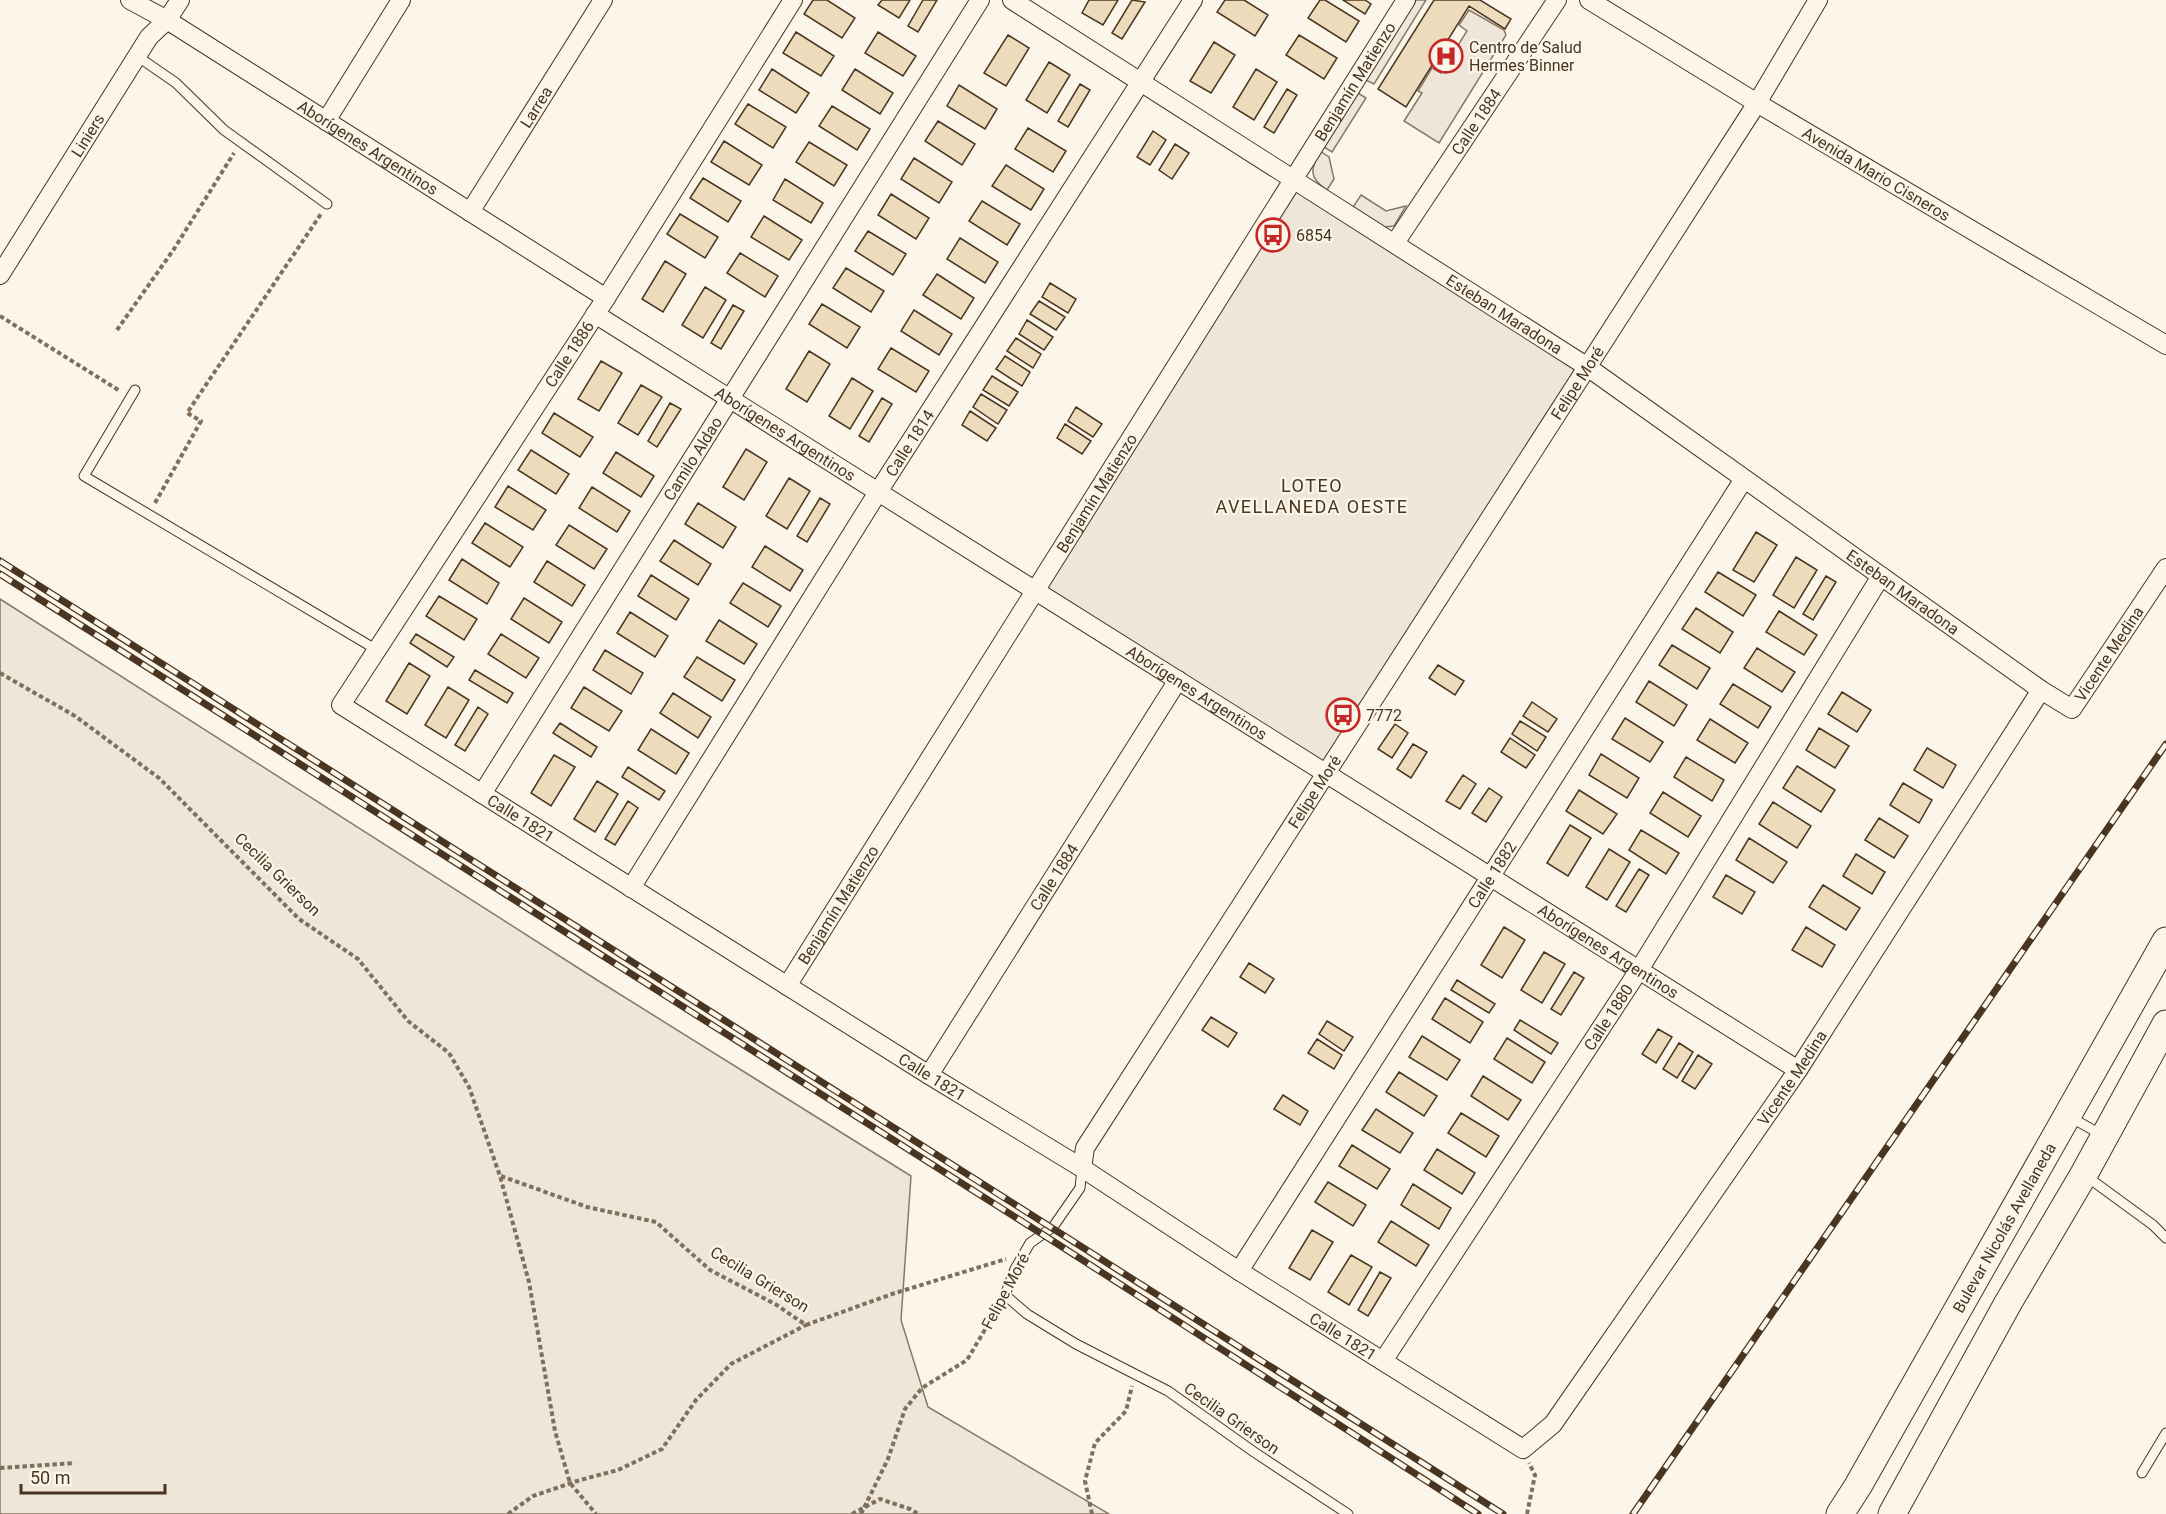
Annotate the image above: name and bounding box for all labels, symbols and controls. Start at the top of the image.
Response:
street label: Benjamín Matienzo [1311,19,1400,145]
hospital icon: Centro de Salud Hermes Binner [1428,38,1464,74]
place label: Centro de Salud Hermes Binner [1469,38,1582,75]
street label: Larrea [516,83,556,131]
street label: Calle 1884 [1448,85,1505,158]
street label: Aborígenes Argentinos [294,96,441,199]
street label: Liniers [67,110,109,161]
street label: Avenida Mario Cisneros [1799,123,1954,225]
bus stop icon: 6854 [1255,217,1291,253]
place label: 6854 [1296,226,1332,245]
street label: Esteban Maradona [1443,270,1566,358]
street label: Calle 1886 [541,318,598,391]
street label: Felipe Moré [1547,343,1608,423]
street label: Aborígenes Argentinos [711,383,859,485]
street label: Calle 1814 [882,406,938,480]
street label: Camilo Aldao [659,413,726,504]
street label: Benjamín Matienzo [1052,430,1141,556]
district label: LOTEO AVELLANEDA OESTE [1215,475,1409,517]
street label: Esteban Maradona [1843,546,1963,639]
street label: Vicente Medina [2071,603,2148,705]
street label: Aborígenes Argentinos [1123,641,1271,744]
bus stop icon: 7772 [1325,697,1361,733]
place label: 7772 [1366,706,1402,725]
street label: Felipe Moré [1284,752,1345,832]
street label: Calle 1821 [484,790,558,847]
street label: Cecilia Grierson [231,829,325,920]
street label: Calle 1882 [1464,838,1520,912]
street label: Calle 1884 [1026,840,1082,914]
street label: Benjamín Matienzo [794,842,883,968]
street label: Aborígenes Argentinos [1534,900,1682,1003]
street label: Calle 1880 [1580,981,1637,1054]
street label: Vicente Medina [1754,1027,1831,1129]
street label: Calle 1821 [895,1049,969,1105]
street label: Bulevar Nicolás Avellaneda [1949,1140,2060,1316]
street label: Cecilia Grierson [707,1242,813,1316]
street label: Felipe Moré [978,1250,1033,1332]
street label: Calle 1821 [1306,1309,1380,1365]
street label: Cecilia Grierson [1180,1379,1283,1458]
scale bar [21,1457,165,1495]
text: 50 m [30,1467,70,1488]

